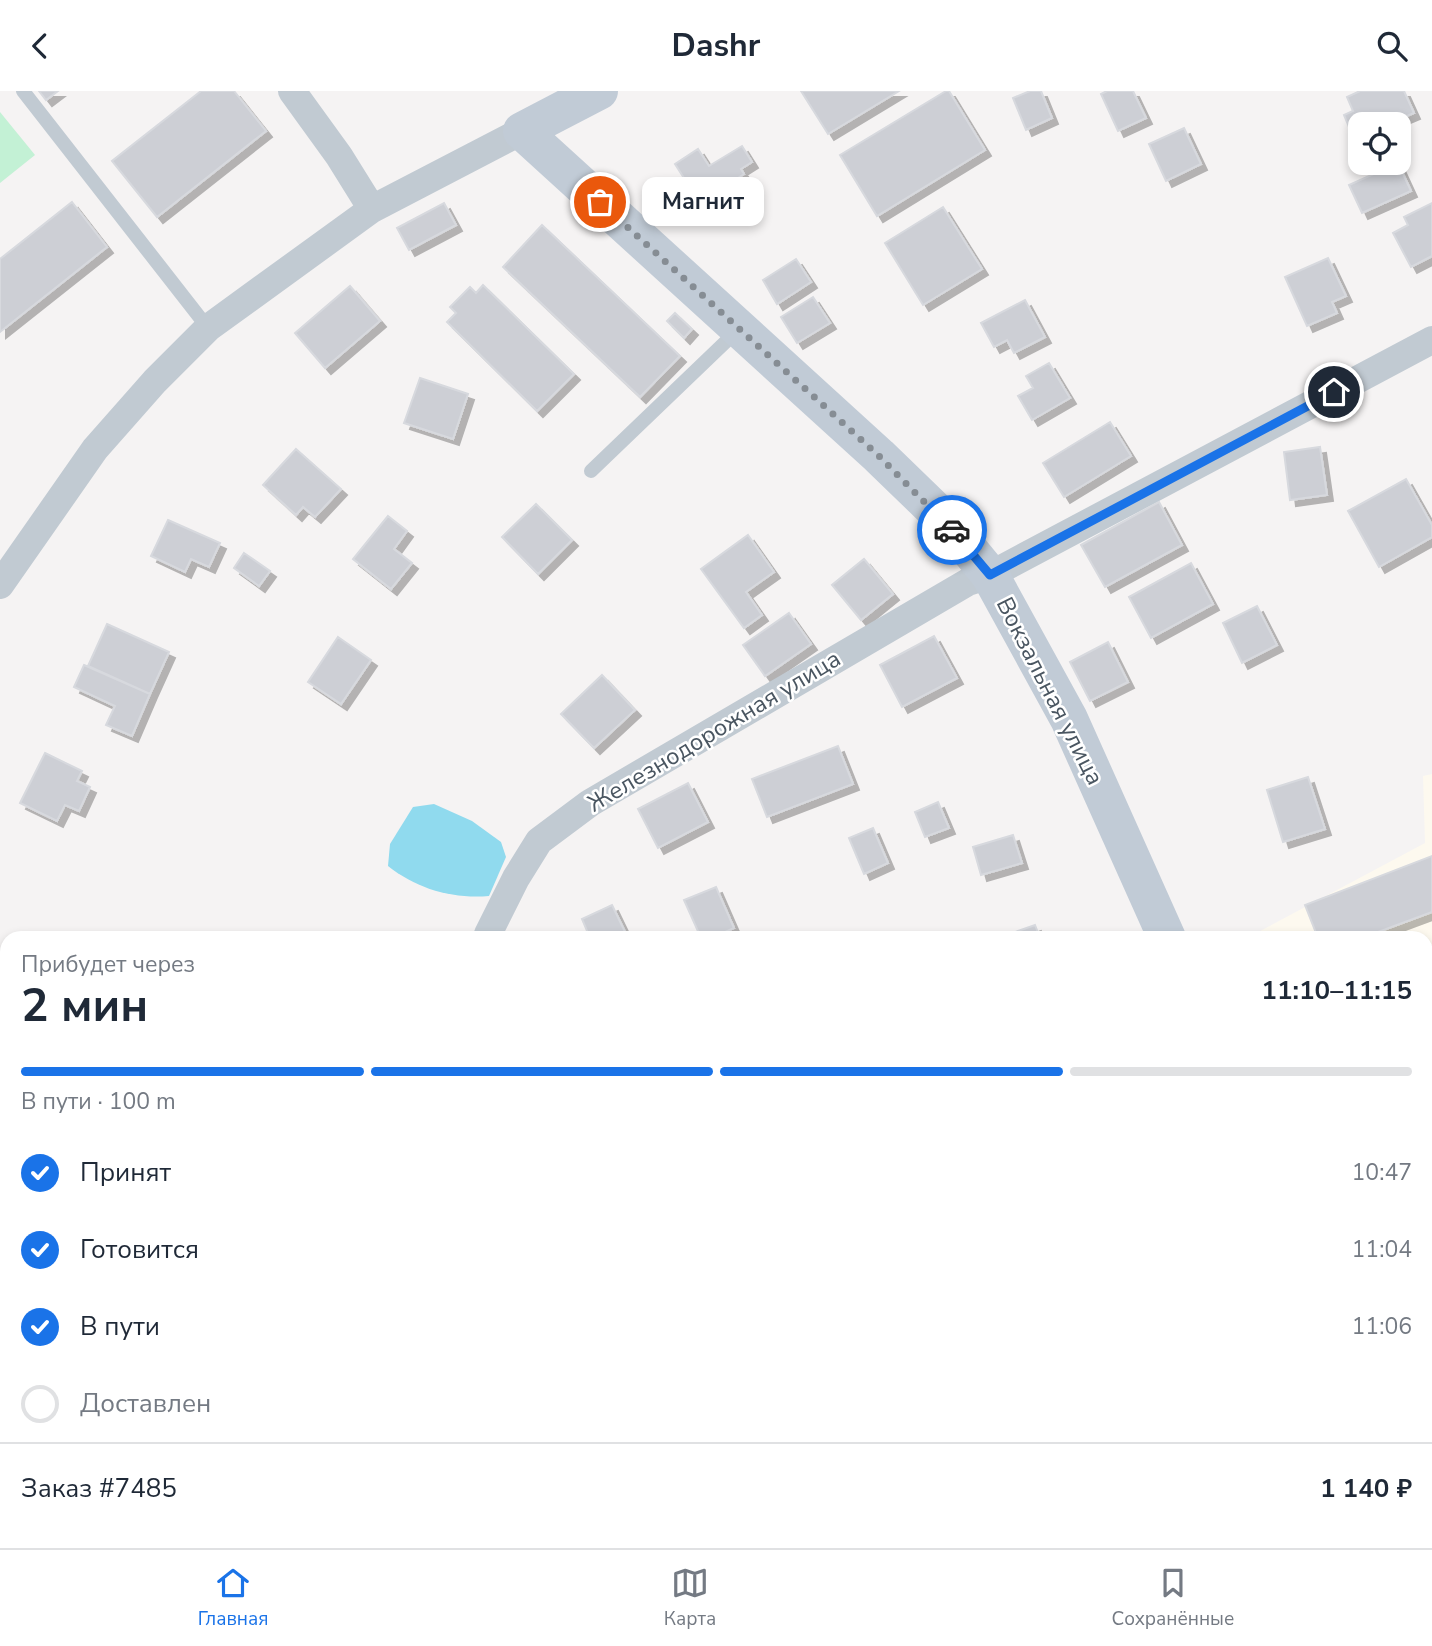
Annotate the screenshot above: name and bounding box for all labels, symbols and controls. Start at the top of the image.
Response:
text: Dashr [672,24,760,67]
icon: back [21,27,59,65]
icon: search [1373,27,1411,65]
map controls [1348,112,1411,175]
button: locate [1348,112,1411,175]
pin [570,172,630,232]
callout: Магнит [642,177,764,227]
icon: bag [581,183,619,221]
text: Магнит [662,186,744,217]
pin [1304,362,1364,422]
icon: home [1315,373,1353,411]
courier [917,495,987,565]
icon: car [933,511,971,549]
street label: Вокзальная улица [989,592,1111,790]
street label: Железнодорожная улица [581,643,847,819]
text: Прибудет через [21,949,195,980]
text: 11:10–11:15 [1261,973,1412,1008]
text: 2 мин [21,974,148,1037]
text: В пути · 100 m [21,1086,176,1117]
icon: check [21,1154,59,1192]
text: Принят [80,1155,171,1190]
text: 10:47 [1352,1157,1412,1188]
icon: check [21,1231,59,1269]
text: Готовится [80,1232,199,1267]
text: 11:04 [1352,1234,1412,1265]
icon: check [21,1308,59,1346]
text: В пути [80,1309,160,1344]
text: 11:06 [1352,1311,1412,1342]
text: Доставлен [80,1386,211,1421]
text: Заказ #7485 [21,1471,177,1506]
text: 1 140 ₽ [1320,1471,1412,1506]
tab: Главная [198,1564,268,1632]
tab: Карта [664,1564,716,1632]
tab: Сохранённые [1112,1564,1234,1632]

